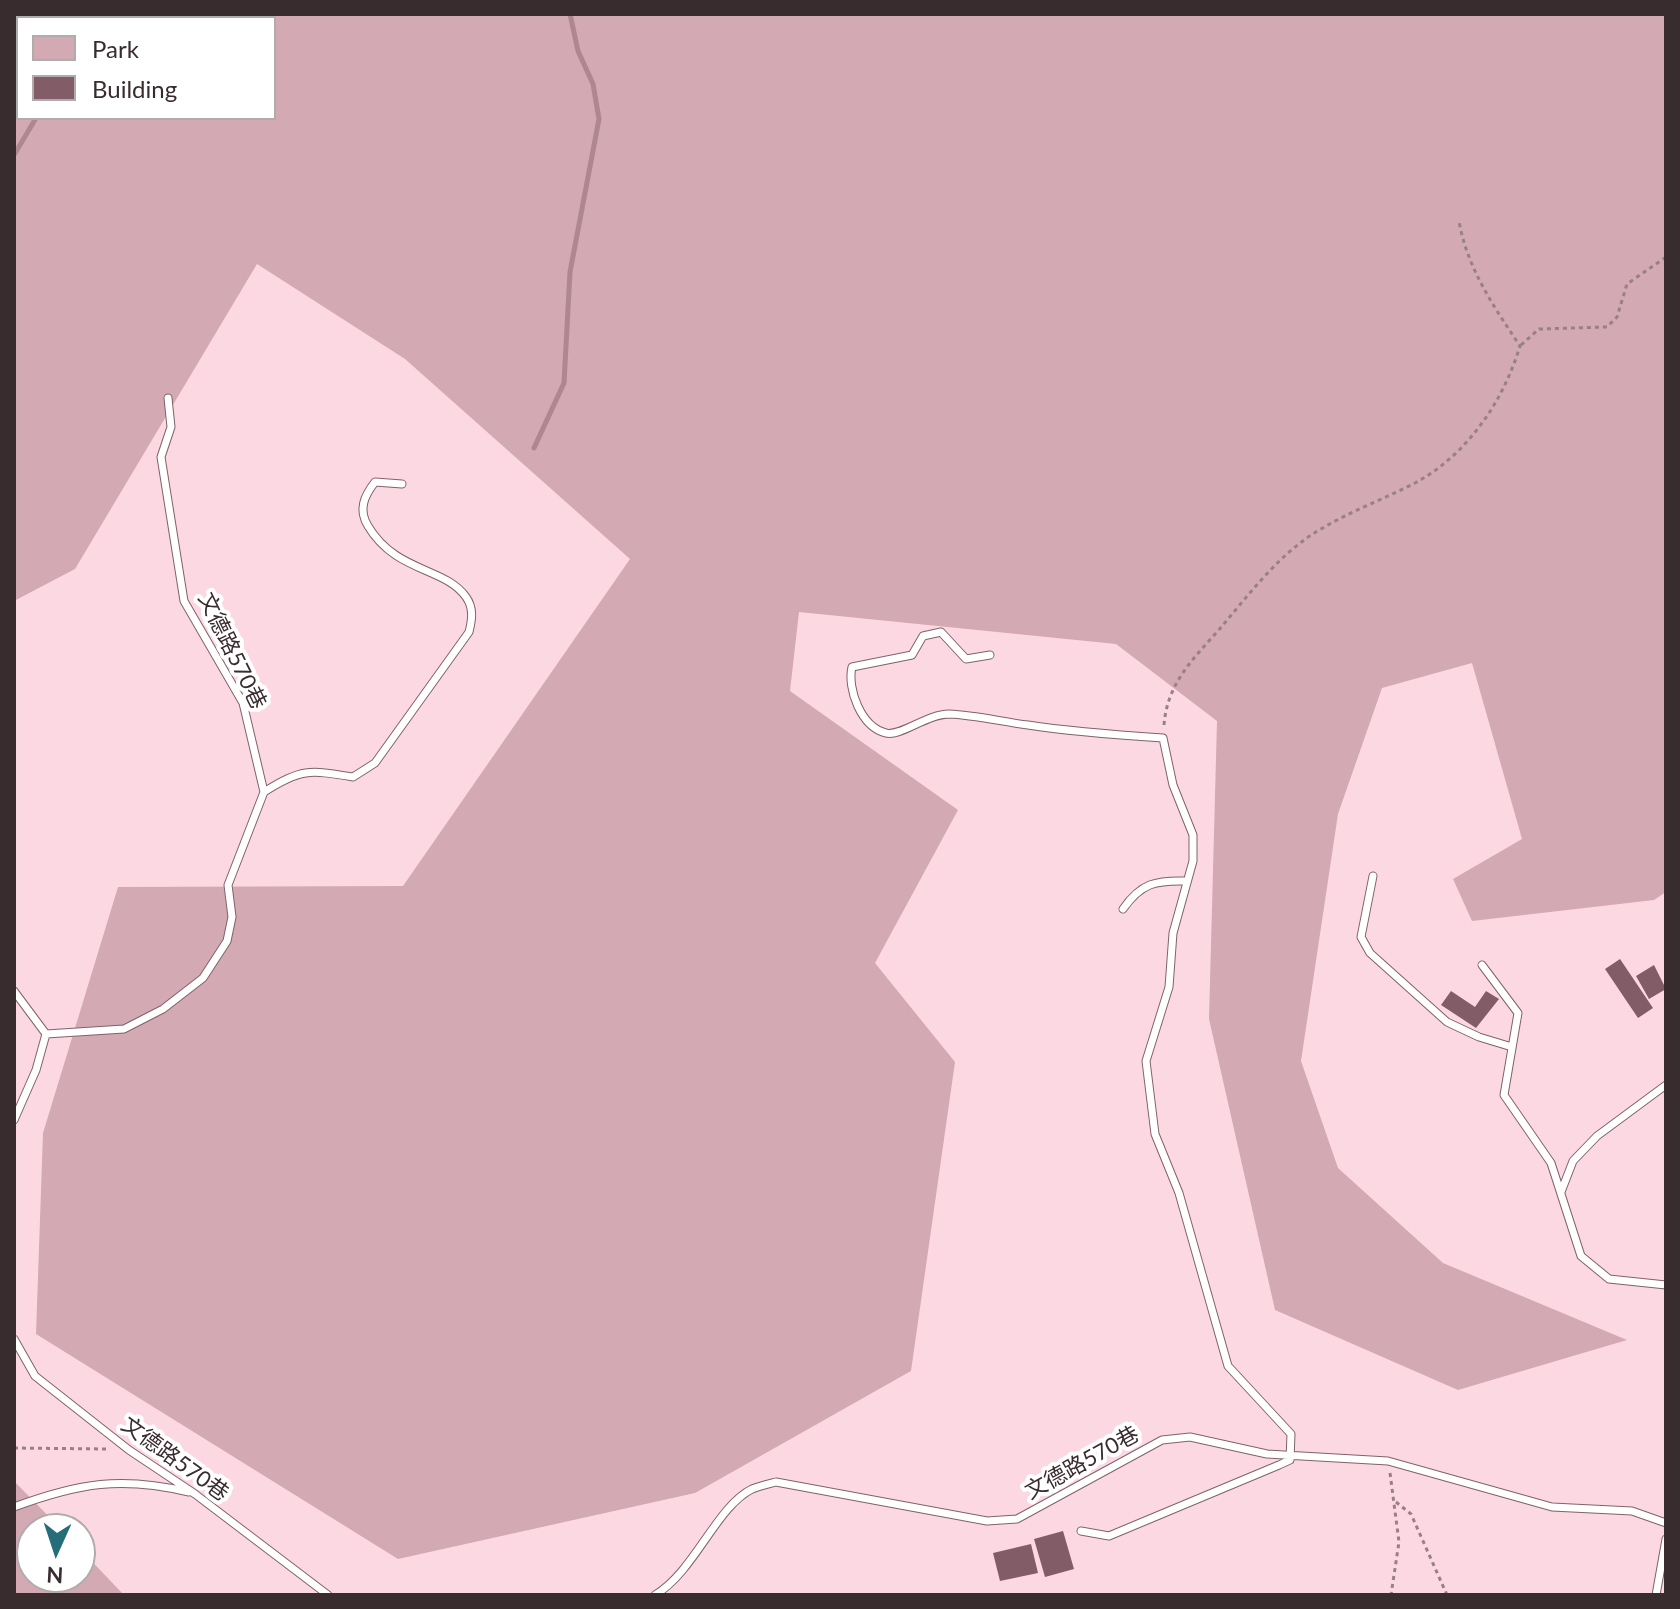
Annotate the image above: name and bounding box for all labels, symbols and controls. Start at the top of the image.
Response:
legend [16,16,276,120]
text: Park [92,34,139,63]
text: Building [92,74,177,103]
street label: 文德路570巷 [192,588,272,714]
street label: 文德路570巷 [116,1411,234,1507]
street label: 文德路570巷 [1020,1421,1144,1505]
north arrow [16,1513,96,1593]
text: N [46,1562,64,1589]

